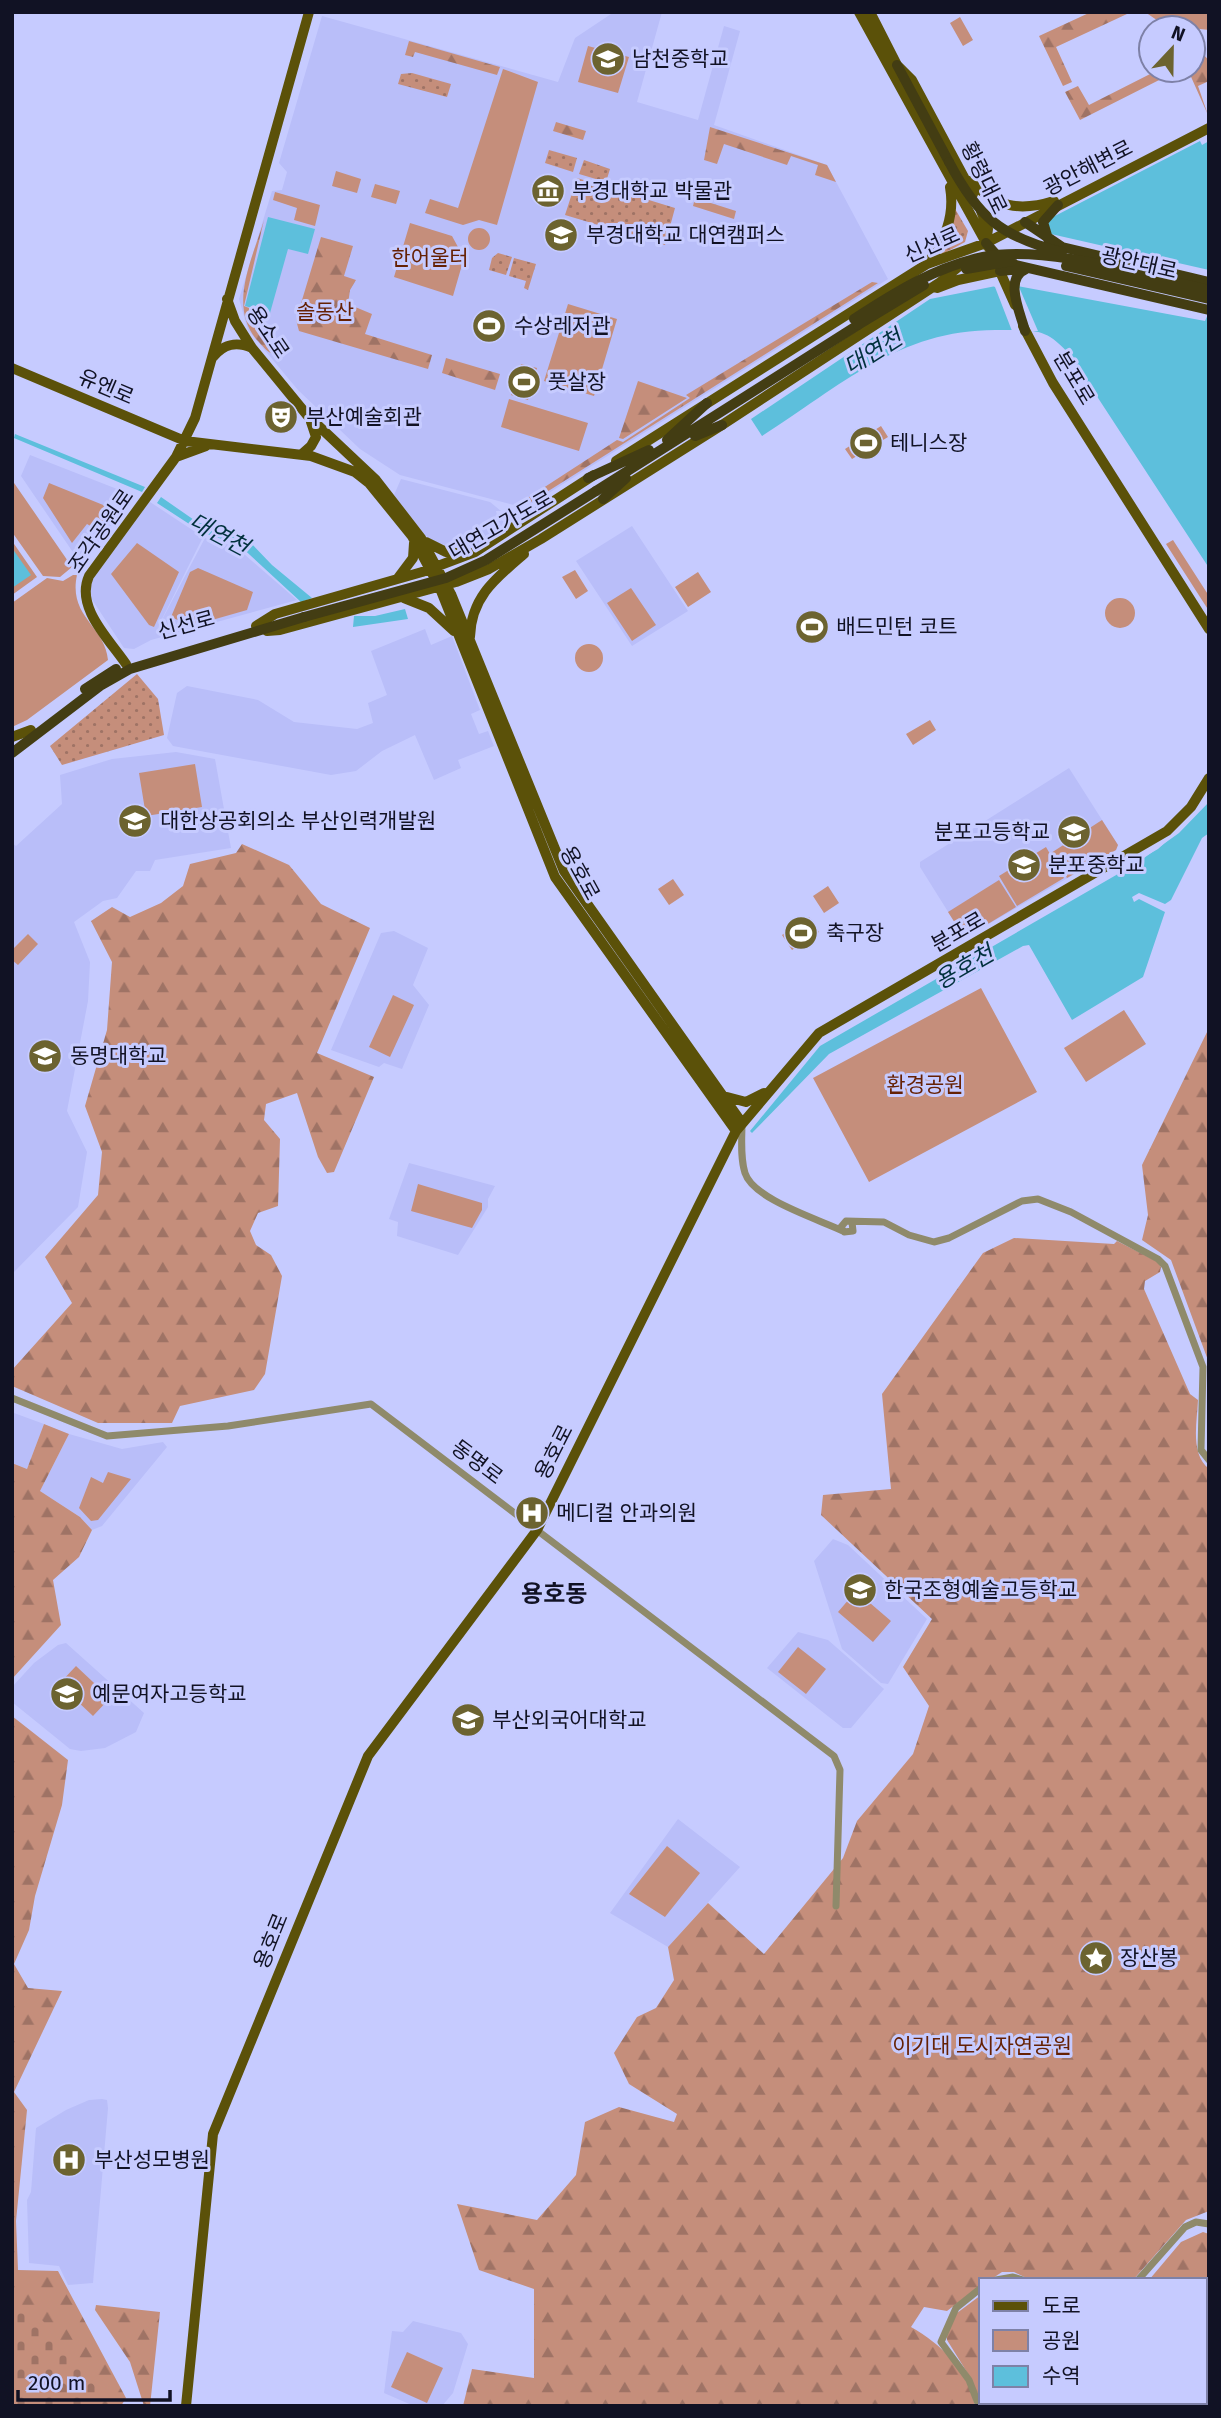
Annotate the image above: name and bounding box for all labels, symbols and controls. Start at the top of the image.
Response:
north arrow [1137,14,1207,84]
text: N [1168,21,1188,47]
school or university icon: 남천중학교 [589,40,627,78]
place label: 남천중학교 [632,46,729,72]
street label: 광안해변로 [1039,134,1137,202]
street label: 황령대로 [955,138,1013,218]
museum icon: 부경대학교 박물관 [529,172,567,210]
place label: 부경대학교 박물관 [572,178,732,204]
school or university icon: 부경대학교 대연캠퍼스 [542,216,580,254]
street label: 신선로 [900,221,964,269]
place label: 부경대학교 대연캠퍼스 [586,222,785,248]
street label: 광안대로 [1098,242,1180,284]
park label: 한어울터 [391,245,469,271]
park label: 솔동산 [296,299,354,325]
street label: 용소로 [241,301,295,363]
sports icon: 수상레저관 [470,307,508,345]
place label: 수상레저관 [514,313,611,339]
water label: 대연천 [839,322,910,381]
street label: 분포로 [1048,346,1100,410]
sports icon: 풋살장 [505,363,543,401]
street label: 유엔로 [74,364,138,410]
place label: 풋살장 [548,369,606,395]
theatre icon: 부산예술회관 [262,398,300,436]
place label: 부산예술회관 [306,404,422,430]
sports icon: 테니스장 [847,424,885,462]
place label: 테니스장 [890,430,967,456]
street label: 조각공원로 [63,484,139,578]
street label: 대연고가도로 [444,485,558,565]
water label: 대연천 [184,507,256,563]
street label: 신선로 [155,605,217,645]
sports icon: 배드민턴 코트 [793,608,831,646]
place label: 배드민턴 코트 [836,614,958,640]
school or university icon: 대한상공회의소 부산인력개발원 [116,802,154,840]
place label: 대한상공회의소 부산인력개발원 [160,808,436,834]
school or university icon: 분포고등학교 [1055,813,1093,851]
place label: 분포고등학교 [934,819,1050,845]
street label: 용호로 [555,841,605,905]
school or university icon: 분포중학교 [1005,846,1043,884]
place label: 분포중학교 [1048,852,1145,878]
street label: 분포로 [926,906,990,958]
sports icon: 축구장 [782,914,820,952]
place label: 축구장 [826,920,884,946]
water label: 용호천 [930,938,1001,995]
school or university icon: 동명대학교 [26,1037,64,1075]
place label: 동명대학교 [70,1043,167,1069]
park label: 환경공원 [886,1072,964,1098]
street label: 용호로 [529,1420,579,1484]
street label: 동명로 [446,1434,508,1490]
hospital icon: 메디컬 안과의원 [513,1494,551,1532]
place label: 메디컬 안과의원 [556,1500,697,1526]
school or university icon: 한국조형예술고등학교 [841,1571,879,1609]
place label: 한국조형예술고등학교 [884,1577,1077,1603]
district label: 용호동 [521,1580,587,1608]
school or university icon: 예문여자고등학교 [48,1675,86,1713]
place label: 예문여자고등학교 [92,1681,247,1707]
school or university icon: 부산외국어대학교 [449,1701,487,1739]
place label: 부산외국어대학교 [492,1707,647,1733]
street label: 용호로 [248,1909,294,1973]
place icon: 장산봉 [1077,1939,1115,1977]
place label: 장산봉 [1120,1945,1178,1971]
park label: 이기대 도시자연공원 [892,2033,1072,2059]
hospital icon: 부산성모병원 [50,2141,88,2179]
place label: 부산성모병원 [94,2147,210,2173]
legend [979,2278,1207,2404]
text: 도로 [1042,2293,1081,2319]
text: 공원 [1042,2328,1081,2354]
scale bar [18,2358,170,2402]
text: 수역 [1042,2363,1081,2389]
text: 200 m [28,2370,85,2396]

